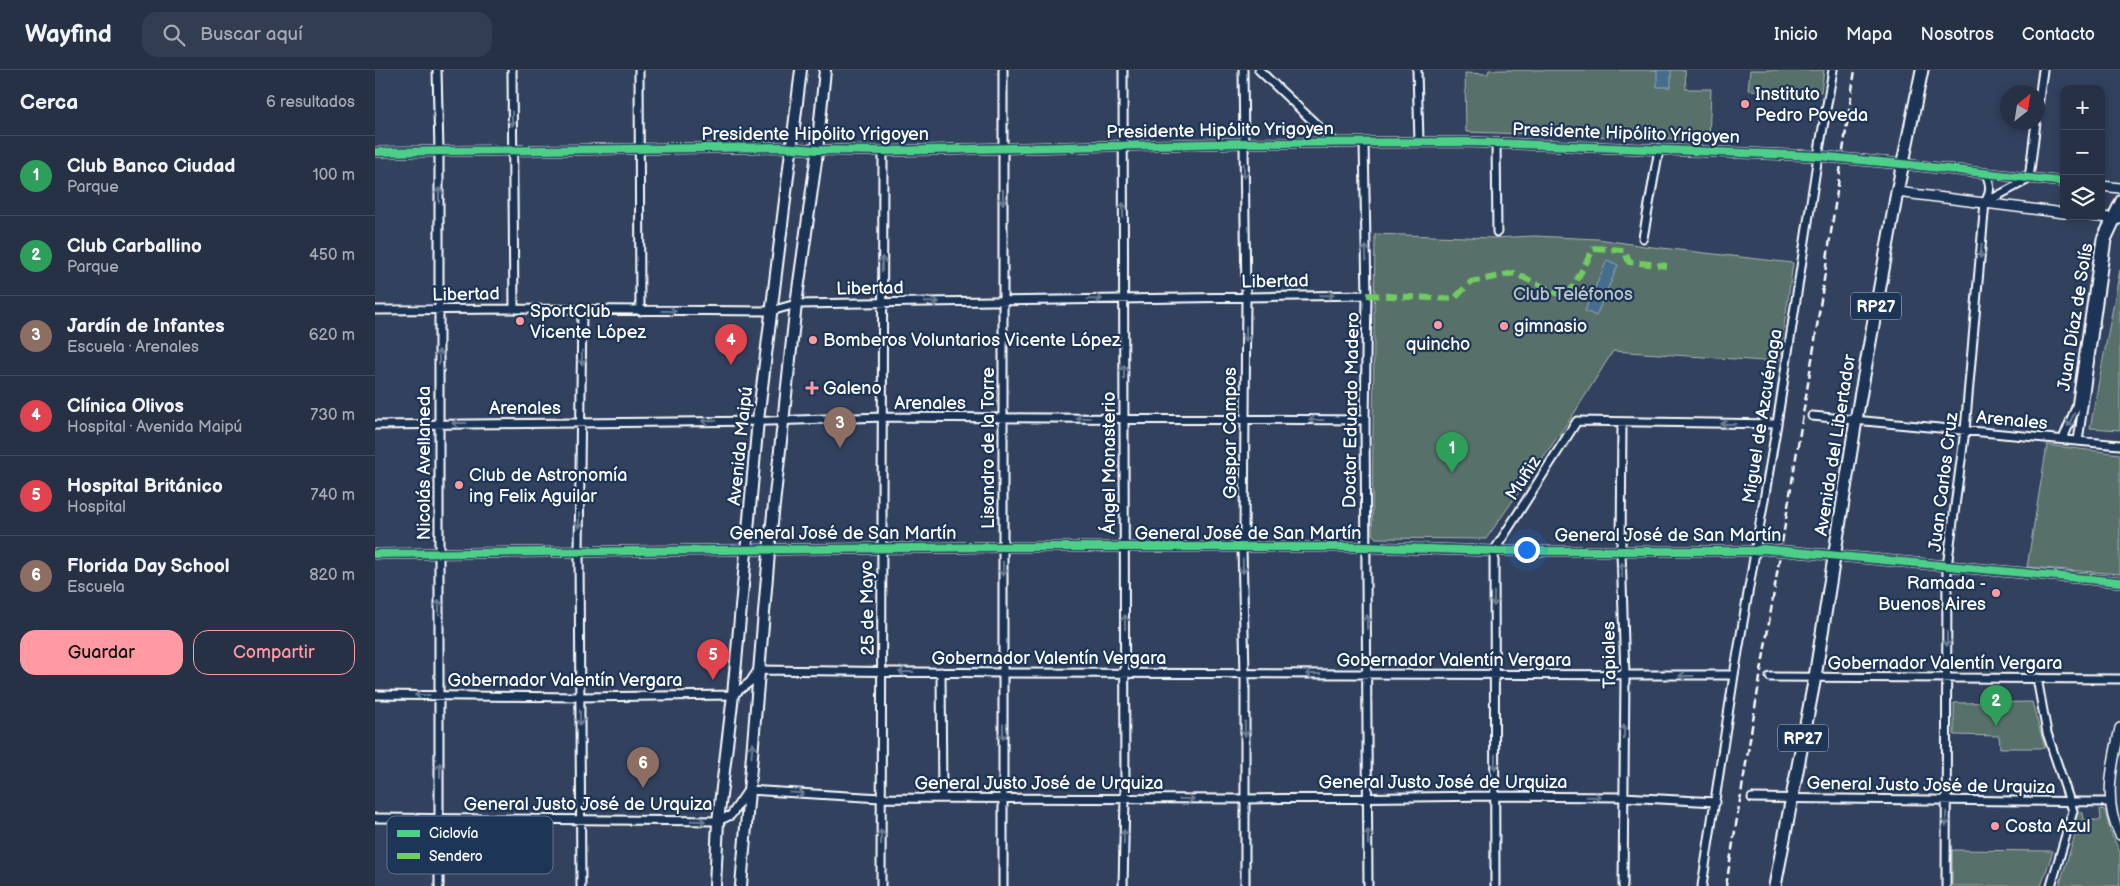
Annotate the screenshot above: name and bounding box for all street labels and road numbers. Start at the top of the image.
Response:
street label: Presidente Hipólito Yrigoyen [1106,118,1334,143]
street label: Presidente Hipólito Yrigoyen [1512,119,1740,148]
street label: Presidente Hipólito Yrigoyen [701,124,929,145]
street label: Juan Díaz de Solís [2053,242,2098,393]
street label: Libertad [1241,270,1309,293]
street label: Libertad [836,277,904,300]
street label: Libertad [432,283,500,306]
road number: RP27 [1851,292,1901,320]
street label: Doctor Eduardo Madero [1339,312,1364,508]
street label: Miguel de Azcuénaga [1738,327,1787,505]
street label: Avenida del Libertador [1811,352,1860,537]
street label: Lisandro de la Torre [978,367,999,529]
street label: Gaspar Campos [1220,367,1241,499]
street label: Nicolás Avellaneda [414,386,435,540]
street label: Avenida Maipú [724,386,757,507]
street label: Ángel Monasterio [1097,392,1120,534]
street label: Arenales [894,393,966,414]
street label: Arenales [489,398,561,419]
street label: Arenales [1975,407,2049,434]
street label: Juan Carlos Cruz [1925,411,1962,553]
street label: Muñiz [1501,452,1546,504]
street label: General José de San Martín [729,523,957,544]
street label: General José de San Martín [1134,523,1362,544]
street label: General José de San Martín [1554,525,1782,546]
street label: 25 de Mayo [856,560,879,656]
street label: Tapiales [1598,621,1621,689]
street label: Gobernador Valentín Vergara [931,648,1167,669]
street label: Gobernador Valentín Vergara [1336,650,1572,671]
street label: Gobernador Valentín Vergara [1827,653,2063,674]
street label: Gobernador Valentín Vergara [447,670,683,691]
road number: RP27 [1778,724,1828,751]
street label: General Justo José de Urquiza [1318,772,1568,793]
street label: General Justo José de Urquiza [914,773,1164,794]
street label: General Justo José de Urquiza [1806,773,2056,798]
street label: General Justo José de Urquiza [463,794,713,815]

